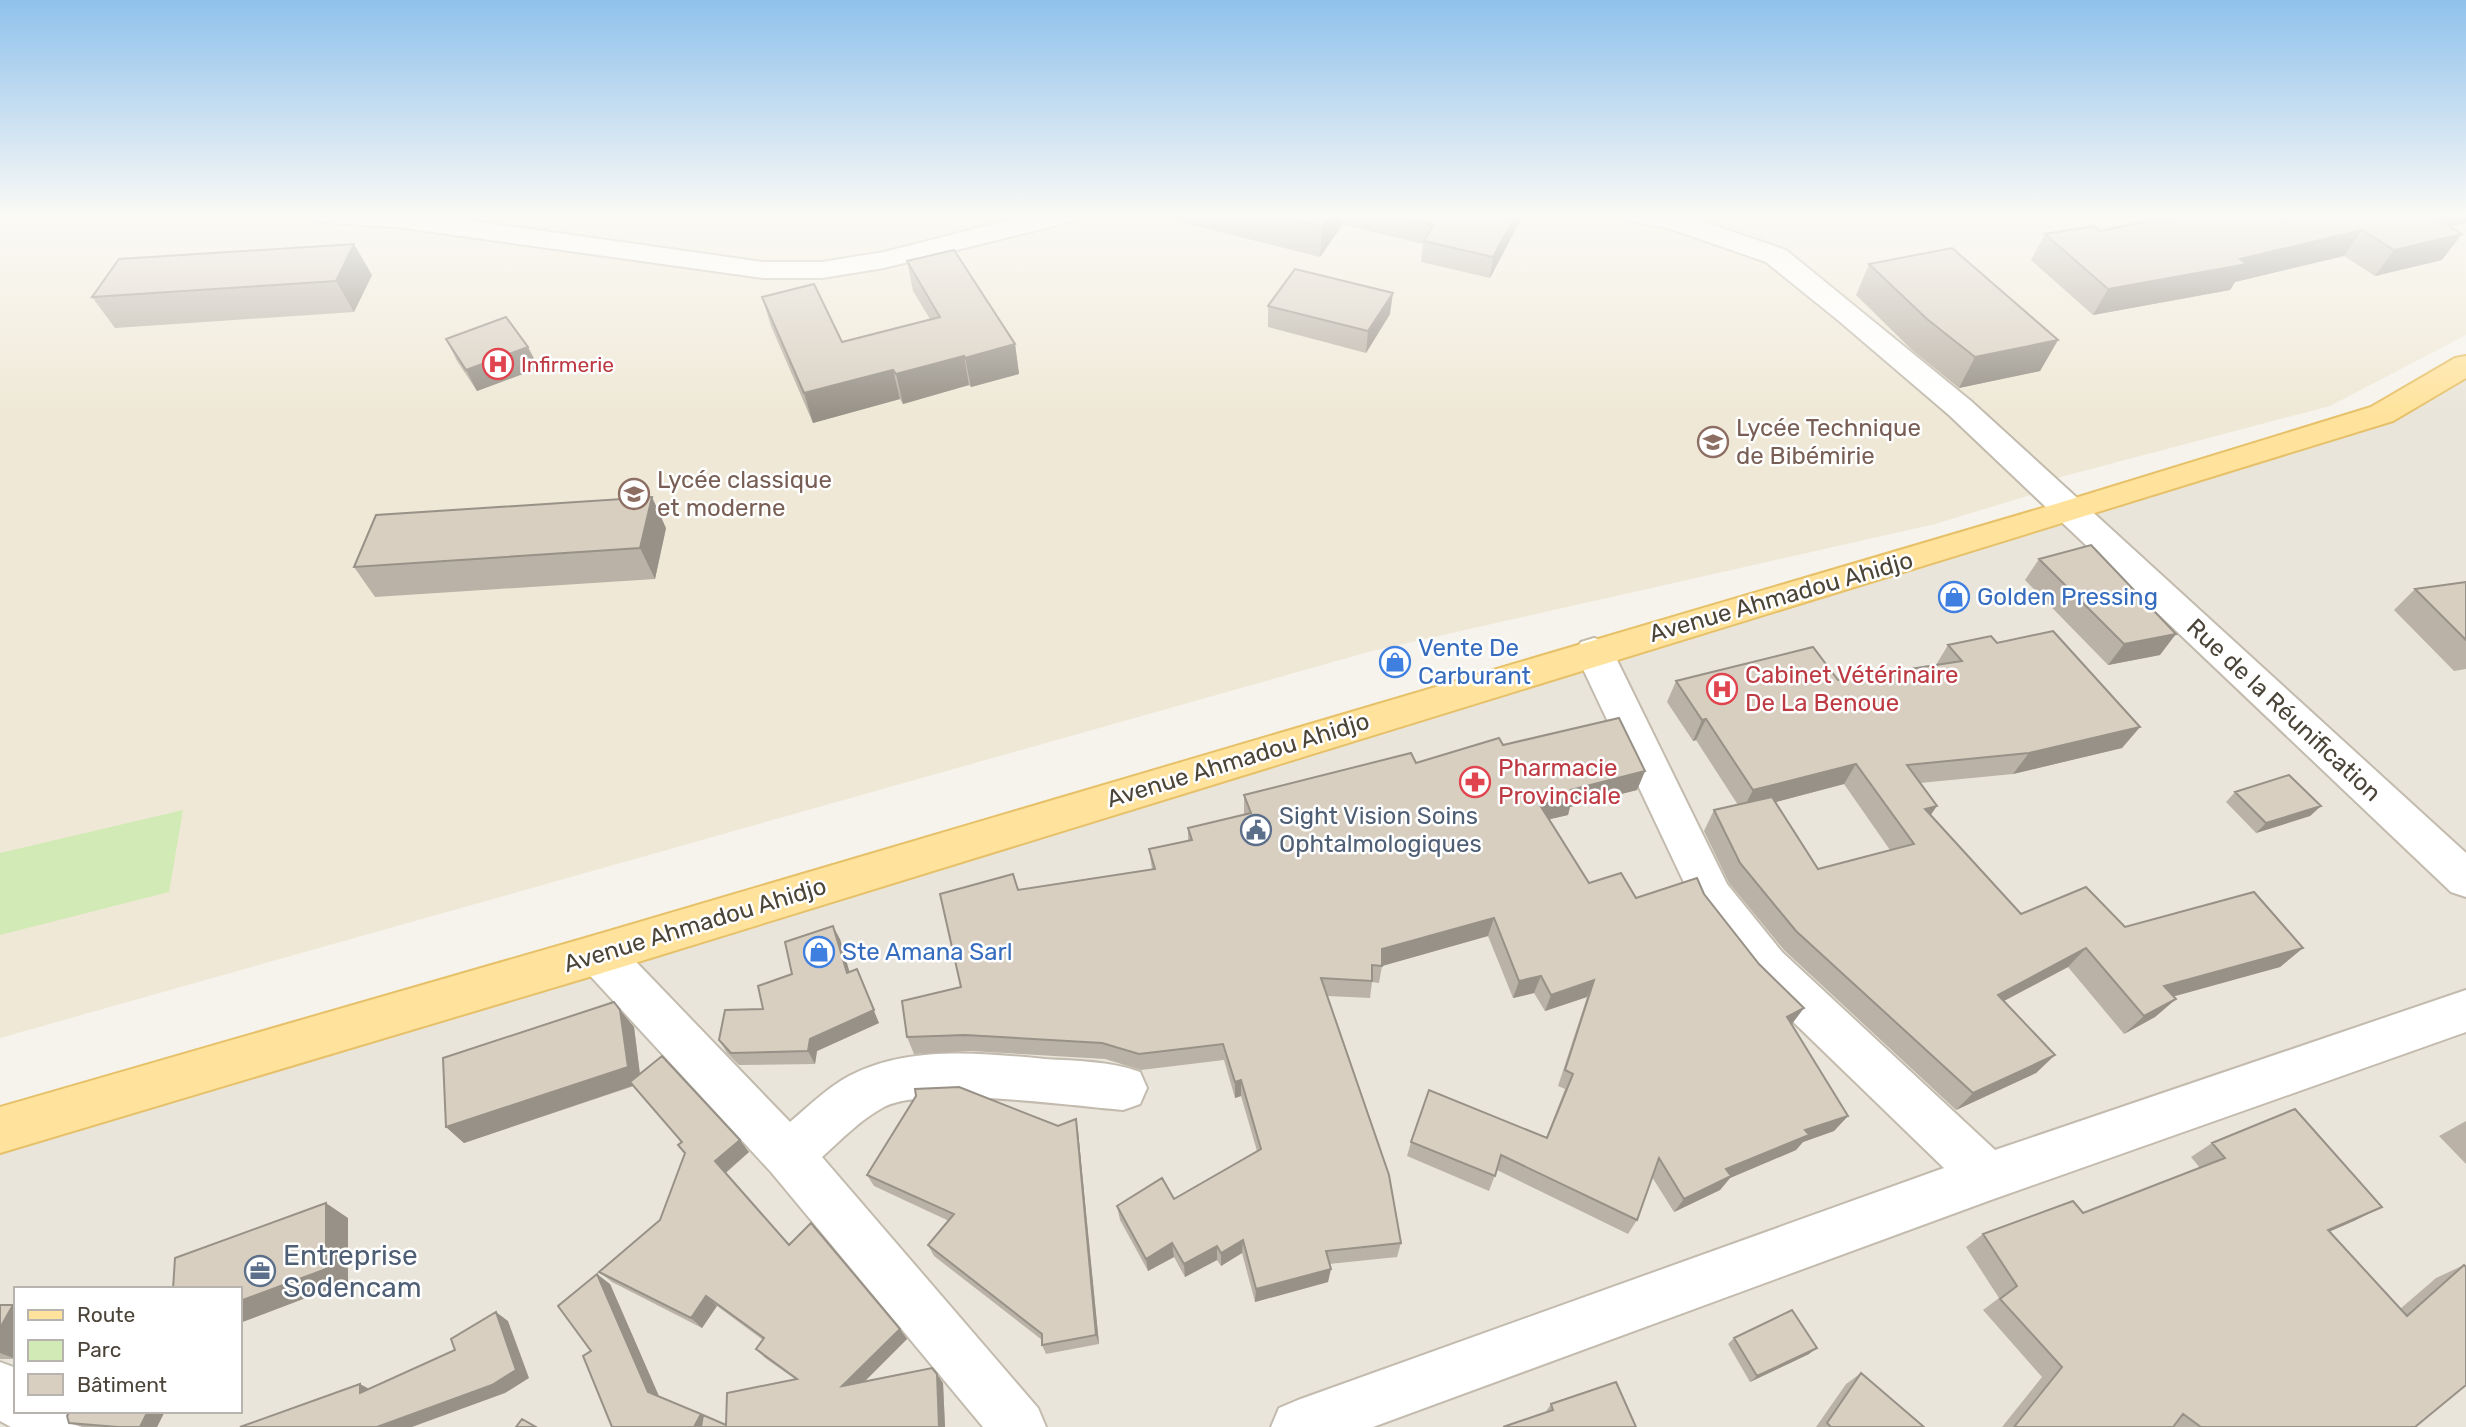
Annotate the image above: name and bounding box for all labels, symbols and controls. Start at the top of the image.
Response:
hospital icon: Infirmerie [481,347,515,381]
place label: Infirmerie [521,352,614,377]
place label: Lycée Technique de Bibémirie [1736,414,1921,470]
school or university icon: Lycée Technique de Bibémirie [1696,425,1730,459]
place label: Lycée classique et moderne [657,466,832,522]
school or university icon: Lycée classique et moderne [617,477,651,511]
street label: Avenue Ahmadou Ahidjo [1646,546,1916,648]
shop icon: Golden Pressing [1937,580,1971,614]
place label: Golden Pressing [1977,583,2158,611]
street label: Rue de la Réunification [2181,613,2387,807]
place label: Vente De Carburant [1418,634,1531,690]
shop icon: Vente De Carburant [1378,645,1412,679]
place label: Cabinet Vétérinaire De La Benoue [1745,661,1958,717]
hospital icon: Cabinet Vétérinaire De La Benoue [1705,672,1739,706]
street label: Avenue Ahmadou Ahidjo [1103,707,1373,813]
place label: Pharmacie Provinciale [1498,754,1621,810]
pharmacy icon: Pharmacie Provinciale [1458,765,1492,799]
place label: Sight Vision Soins Ophtalmologiques [1279,802,1482,858]
public building icon: Sight Vision Soins Ophtalmologiques [1239,813,1273,847]
street label: Avenue Ahmadou Ahidjo [560,872,830,978]
shop icon: Ste Amana Sarl [802,935,836,969]
place label: Ste Amana Sarl [842,938,1012,966]
place label: Entreprise Sodencam [283,1239,422,1304]
office icon: Entreprise Sodencam [243,1254,277,1288]
legend [14,1287,242,1413]
text: Route [77,1302,135,1327]
text: Parc [77,1337,121,1362]
text: Bâtiment [77,1372,167,1397]

